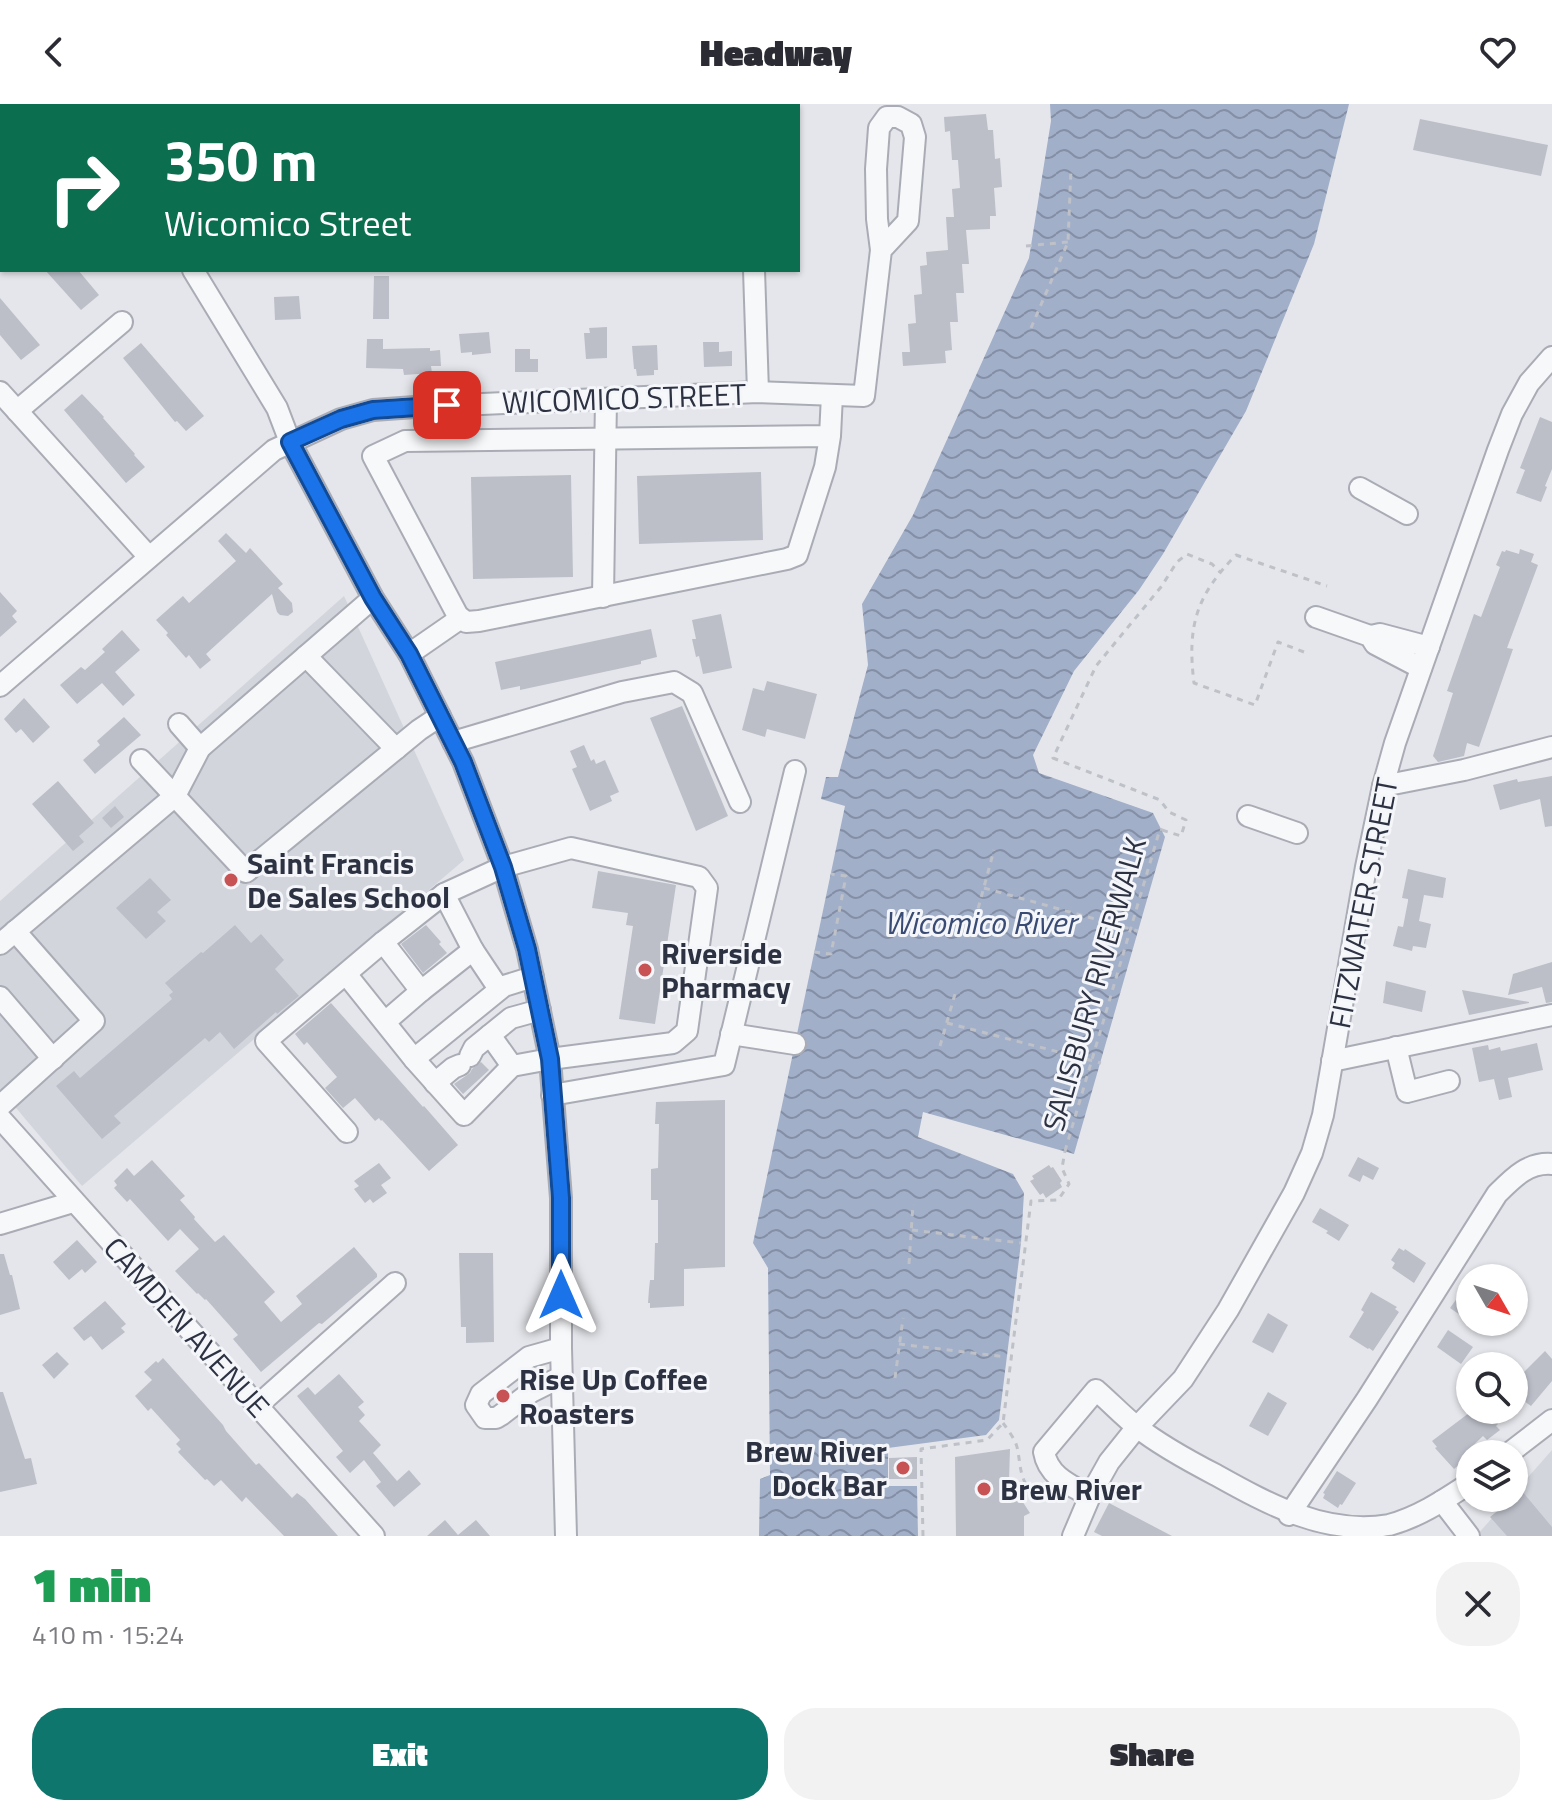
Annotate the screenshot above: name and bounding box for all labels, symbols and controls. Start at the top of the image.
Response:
text: Headway [700,25,852,80]
icon: back [32,30,76,74]
icon: heart [1476,30,1520,74]
text: 350 m [164,118,317,203]
icon: right [32,136,136,240]
text: Wicomico Street [164,195,411,250]
pin [413,371,481,439]
street label: WICOMICO STREET [501,371,747,425]
icon: arrive [425,383,469,427]
street label: FITZWATER STREET [1316,774,1410,1032]
street label: SALISBURY RIVERWALK [1030,832,1158,1136]
place label: Saint Francis De Sales School [247,840,450,920]
marker: Saint Francis De Sales School [222,871,240,889]
water label: Wicomico River [884,898,1080,946]
place label: Riverside Pharmacy [661,930,791,1010]
marker: Riverside Pharmacy [636,961,654,979]
street label: CAMDEN AVENUE [93,1226,281,1428]
position arrow [519,1253,603,1337]
north arrow [1456,1264,1528,1336]
map controls [1456,1264,1528,1512]
button: search [1456,1352,1528,1424]
place label: Rise Up Coffee Roasters [519,1356,708,1436]
marker: Rise Up Coffee Roasters [494,1387,512,1405]
place label: Brew River Dock Bar [745,1428,887,1508]
button: layers [1456,1440,1528,1512]
marker: Brew River Dock Bar [894,1459,912,1477]
place label: Brew River [1000,1466,1142,1512]
marker: Brew River [975,1480,993,1498]
text: 1 min [32,1548,151,1621]
button: close [1436,1562,1520,1646]
text: 410 m · 15:24 [32,1615,184,1654]
button: Exit [32,1708,768,1800]
button: Share [784,1708,1520,1800]

